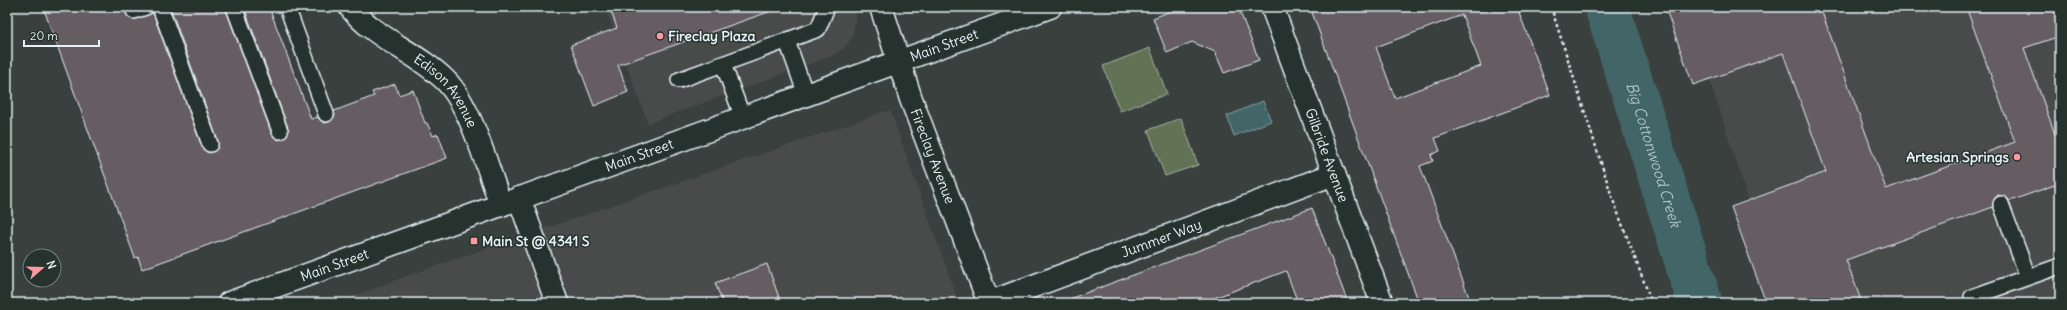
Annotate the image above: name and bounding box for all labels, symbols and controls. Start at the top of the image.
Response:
scale bar [24,22,99,48]
street label: Main Street [907,25,981,66]
place label: Fireclay Plaza [668,27,756,45]
text: 20 m [30,28,58,43]
marker: Fireclay Plaza [655,31,665,41]
street label: Edison Avenue [411,50,481,130]
water label: Big Cottonwood Creek [1622,80,1686,231]
street label: Fireclay Avenue [907,106,959,206]
street label: Gilbride Avenue [1301,106,1353,205]
street label: Main Street [603,134,676,176]
place label: Artesian Springs [1906,148,2010,166]
marker: Artesian Springs [2012,152,2022,162]
street label: Jummer Way [1119,215,1204,262]
place label: Main St @ 4341 S [482,232,590,250]
marker: Main St @ 4341 S [469,236,479,246]
street label: Main Street [298,244,371,286]
north arrow [22,248,62,288]
text: N [44,259,59,271]

